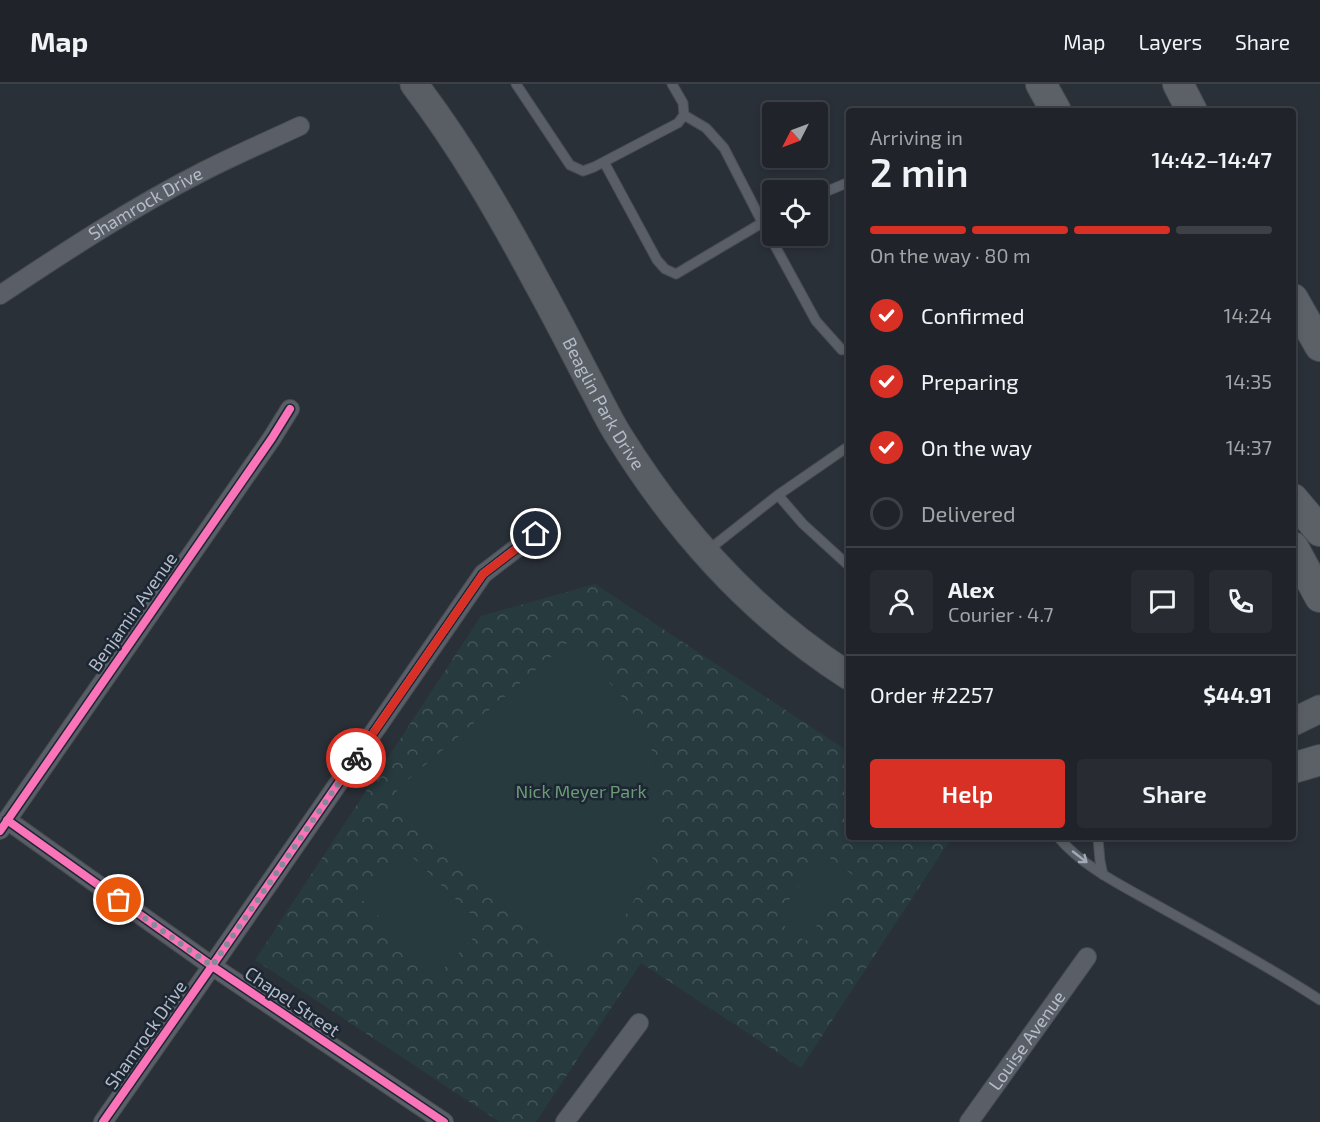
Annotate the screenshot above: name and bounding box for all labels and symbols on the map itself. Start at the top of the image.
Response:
north arrow [762,102,828,168]
street label: Shamrock Drive [84,162,206,245]
street label: Beaglin Park Drive [558,333,650,474]
pin [510,508,561,559]
street label: Benjamin Avenue [83,548,181,675]
courier [326,728,386,788]
park label: Nick Meyer Park [515,780,647,802]
one-way arrow [1071,851,1087,863]
pin [93,874,144,925]
street label: Chapel Street [241,961,344,1041]
street label: Shamrock Drive [99,976,191,1093]
street label: Louise Avenue [983,986,1069,1094]

